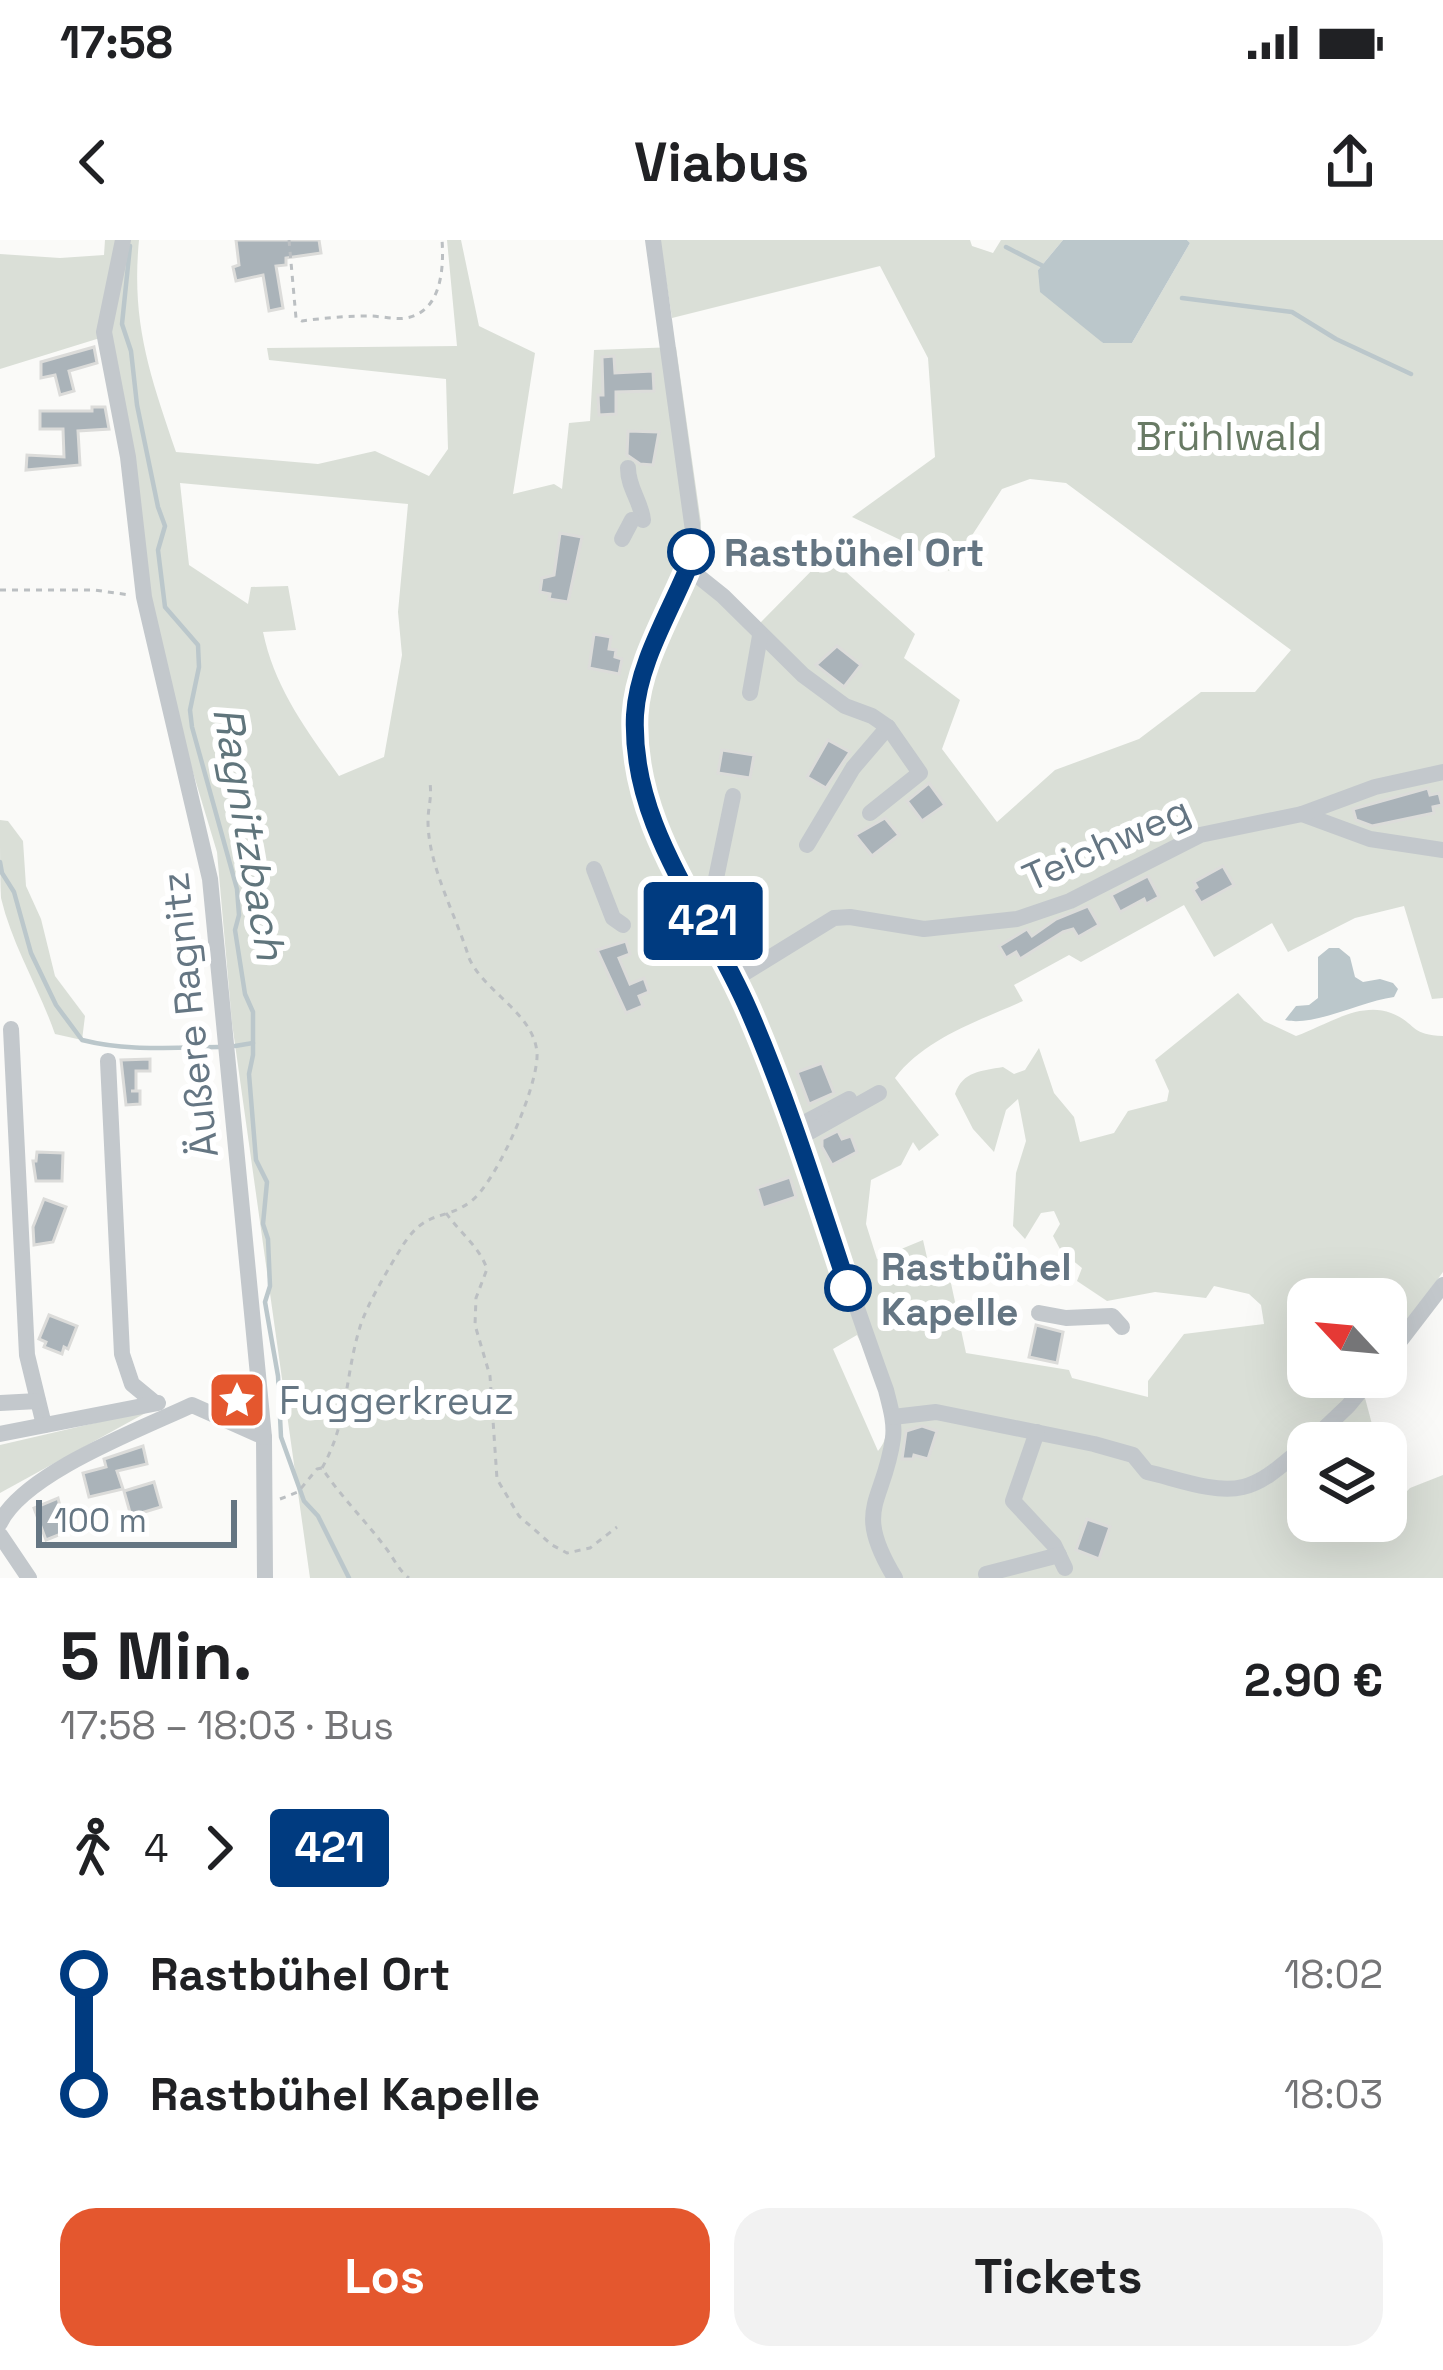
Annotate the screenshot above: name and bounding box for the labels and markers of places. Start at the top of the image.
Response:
place label: Rastbühel Ort [724,528,984,577]
marker: Rastbühel Ort [669,530,713,574]
place label: Rastbühel Kapelle [881,1242,1072,1336]
marker: Rastbühel Kapelle [826,1266,870,1310]
place icon: Fuggerkreuz [206,1369,268,1431]
place label: Fuggerkreuz [279,1376,514,1425]

